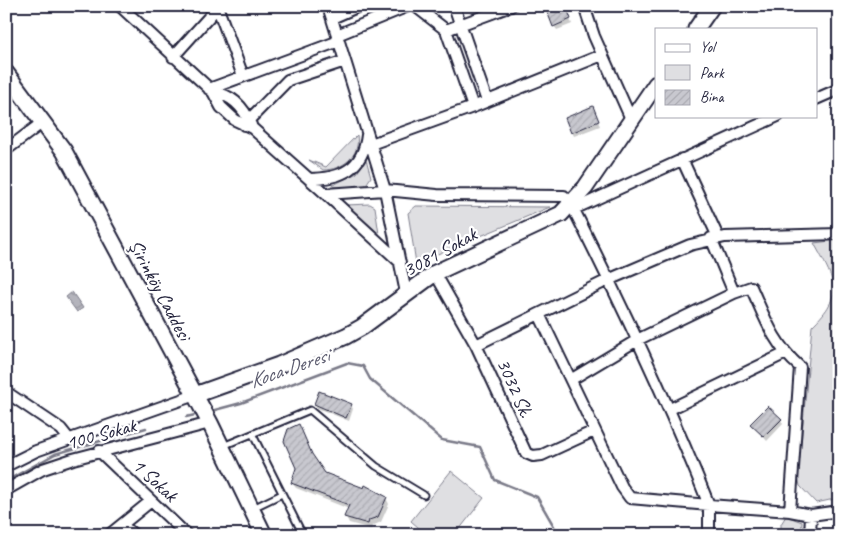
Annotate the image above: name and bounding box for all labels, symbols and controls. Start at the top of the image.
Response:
legend [655,28,818,118]
text: Yol [700,38,717,57]
text: Park [700,64,725,83]
text: Bina [700,88,725,107]
street label: 3081 Sokak [399,221,483,282]
street label: Şirinköy Caddesi [123,235,198,347]
water label: Koca Deresi [246,341,337,394]
street label: 3032 Sk. [491,355,539,421]
street label: 100 Sokak [63,412,140,455]
street label: 1 Sokak [127,453,184,508]

